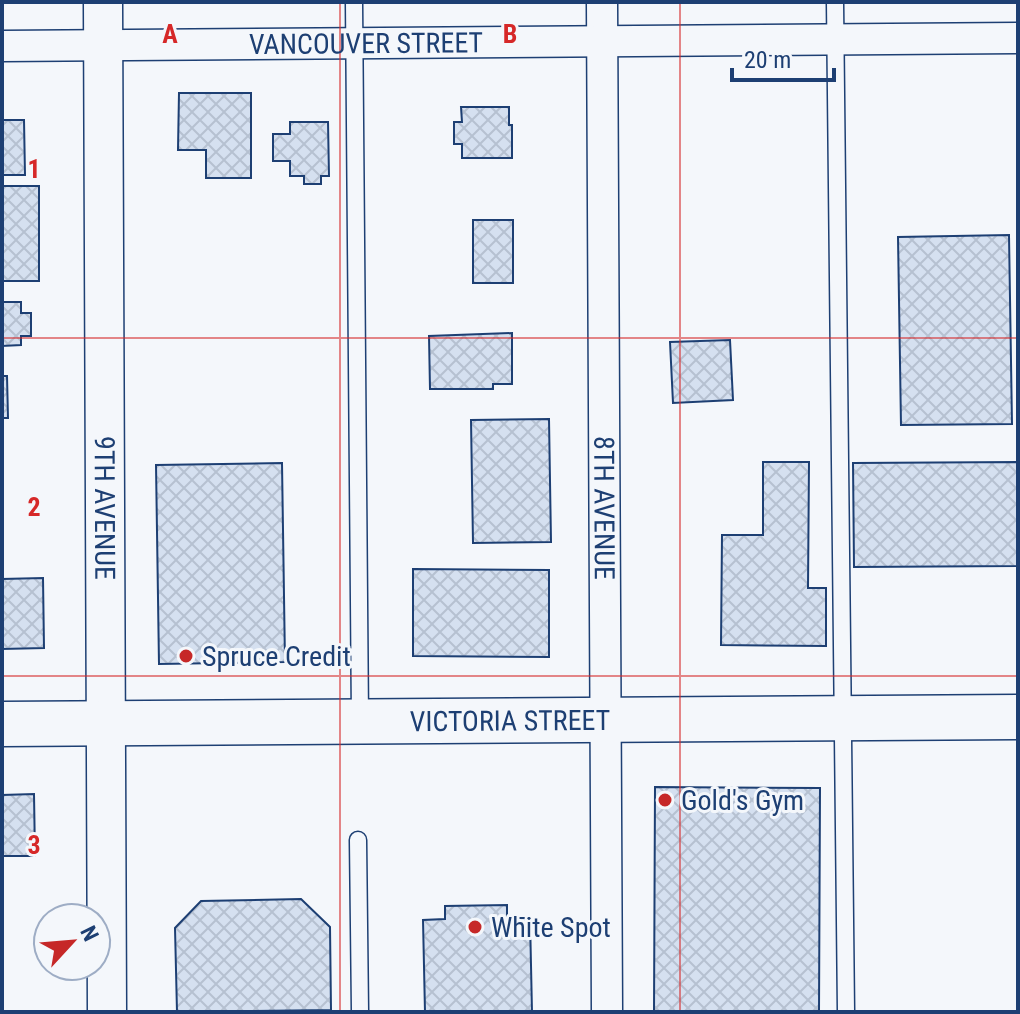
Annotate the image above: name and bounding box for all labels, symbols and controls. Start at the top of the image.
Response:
text: A [162,19,178,49]
text: B [503,19,517,49]
street label: VANCOUVER STREET [249,26,483,61]
scale bar [732,32,834,82]
text: 20 m [744,46,791,74]
text: 1 [27,154,41,184]
street label: 9TH AVENUE [88,436,122,580]
street label: 8TH AVENUE [588,436,621,580]
text: 2 [27,492,41,522]
place label: Spruce Credit [202,640,351,673]
marker: Spruce Credit [177,647,195,665]
street label: VICTORIA STREET [410,703,610,738]
place label: Gold's Gym [681,784,804,817]
marker: Gold's Gym [656,791,674,809]
text: 3 [27,830,41,860]
north arrow [32,902,112,982]
place label: White Spot [491,911,611,944]
marker: White Spot [466,918,484,936]
text: N [75,922,104,945]

